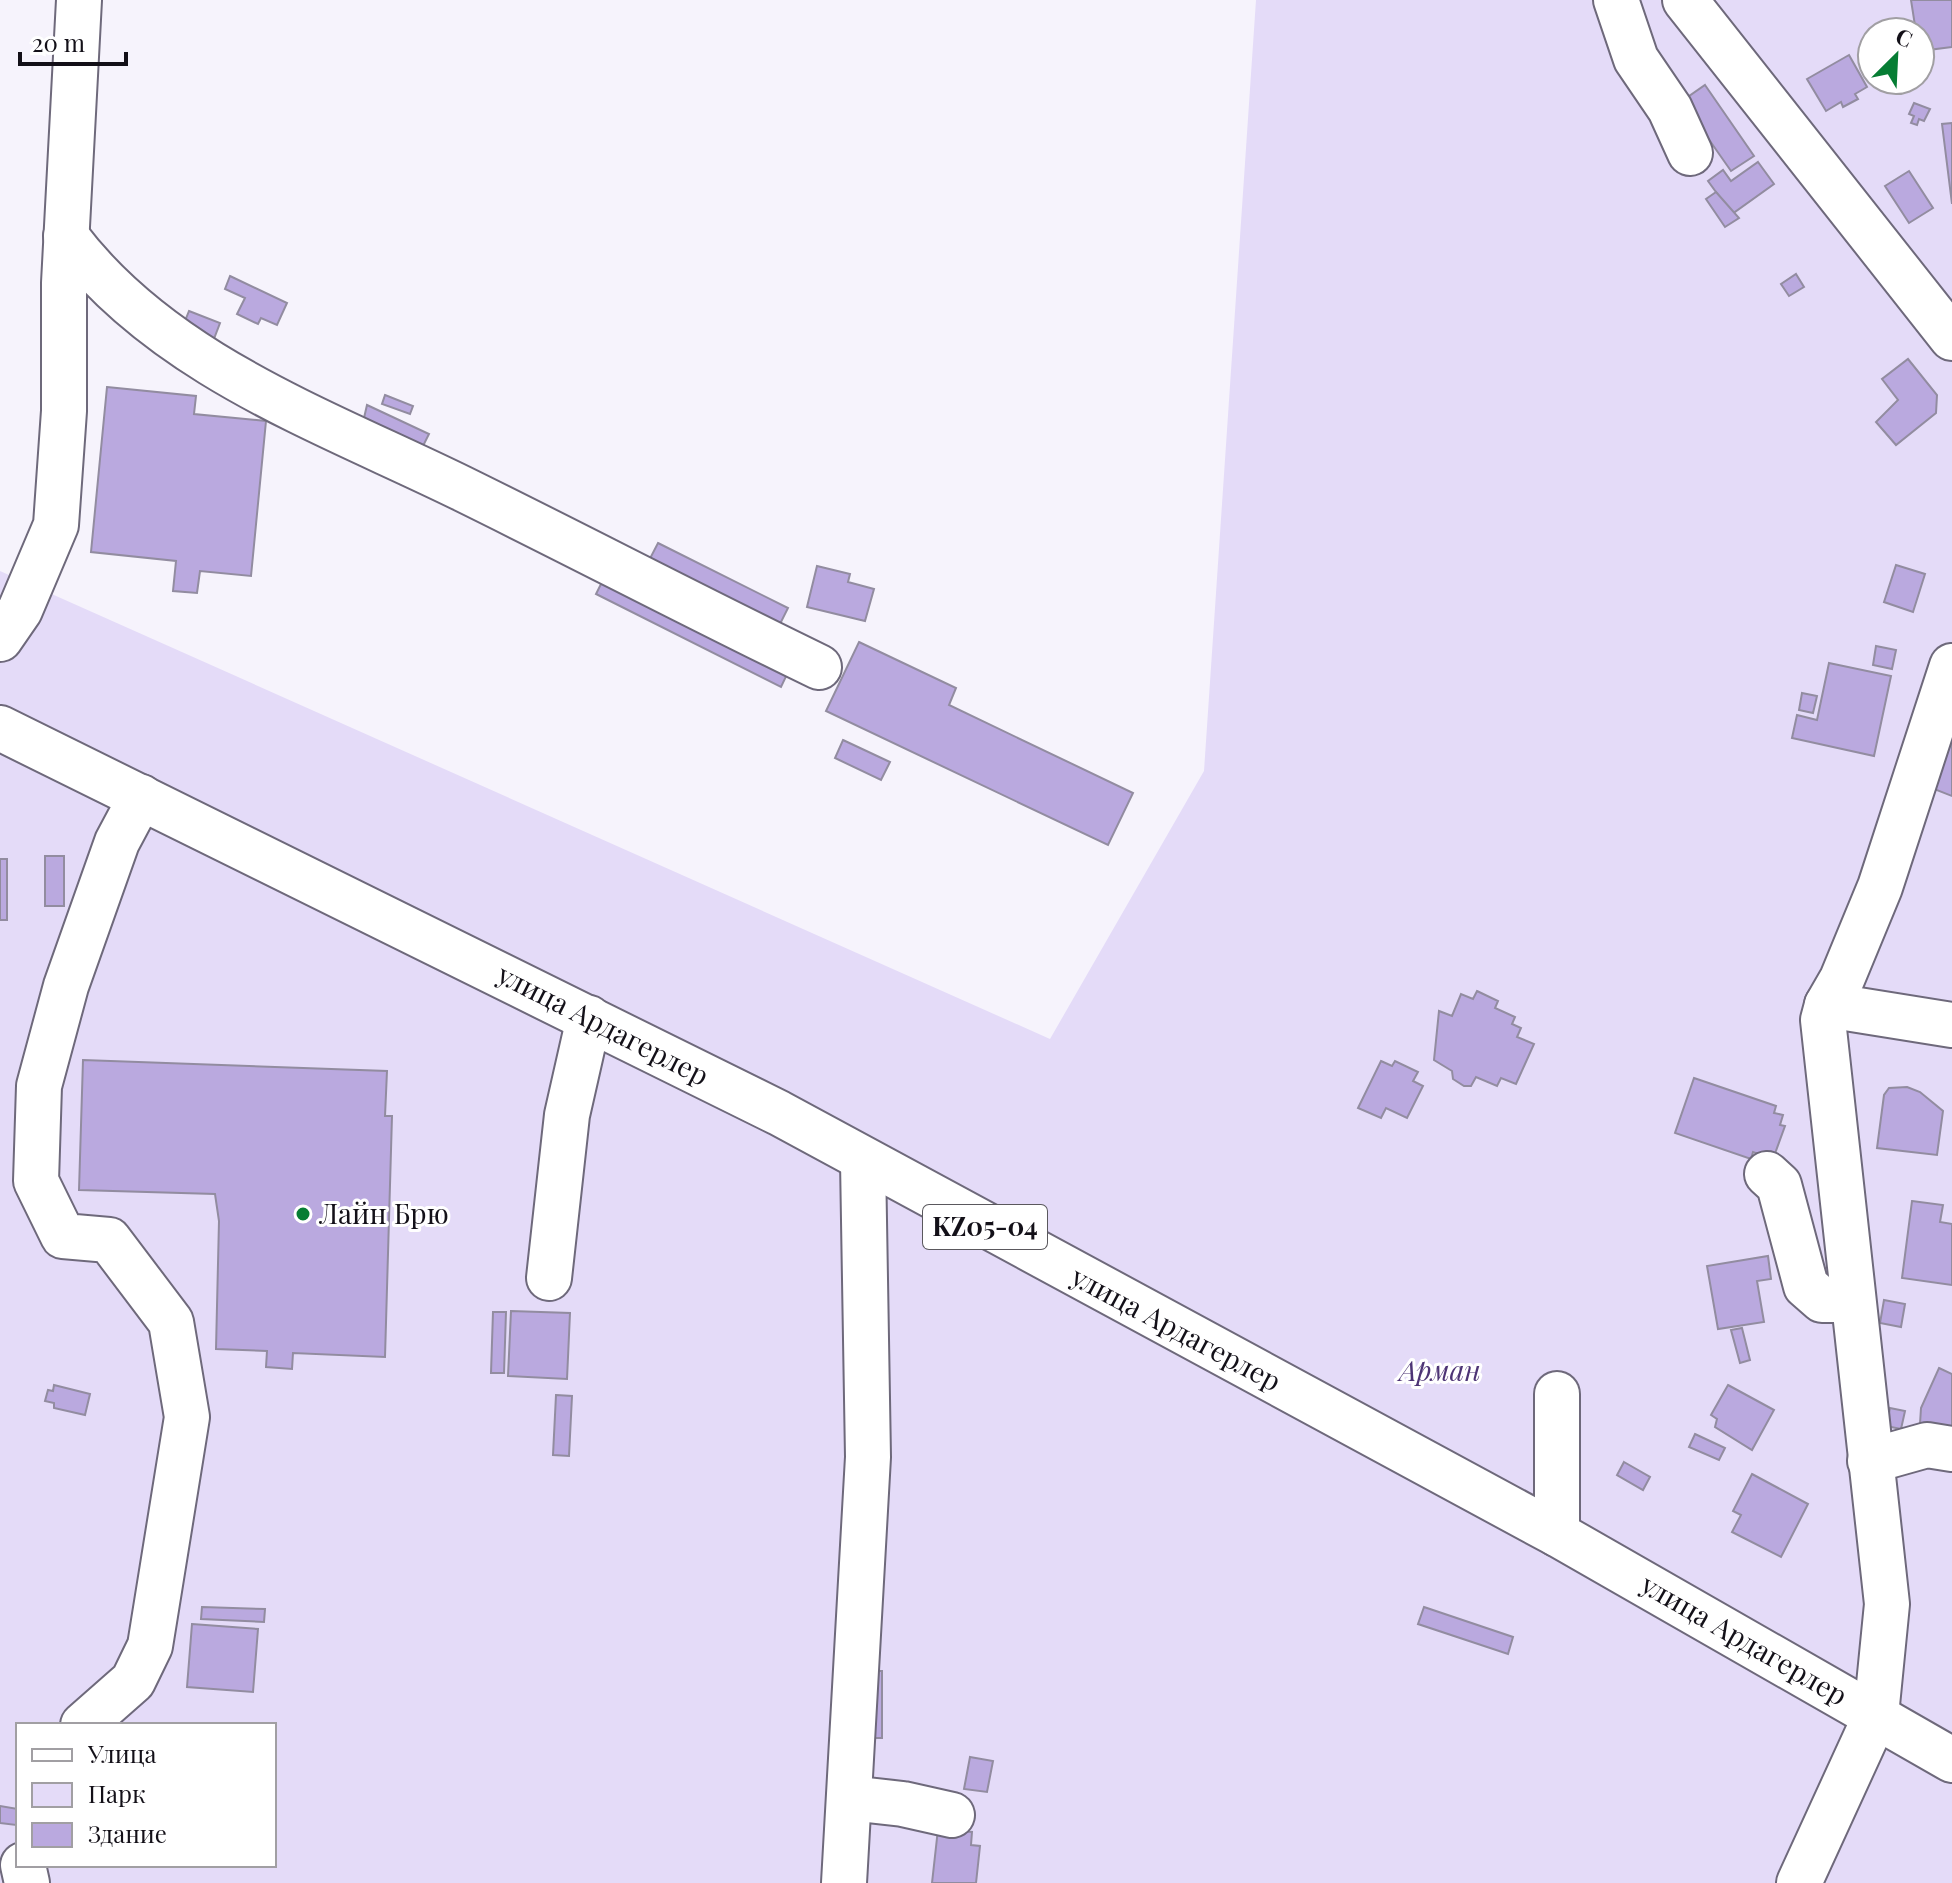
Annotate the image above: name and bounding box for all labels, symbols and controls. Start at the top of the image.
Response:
scale bar [20,16,126,66]
north arrow [1856,16,1936,96]
text: С [1891,20,1918,54]
text: 20 m [32,26,85,58]
street label: улица Ардагерлер [491,954,716,1093]
place label: Лайн Брю [318,1194,449,1231]
marker: Лайн Брю [294,1205,312,1223]
road number: KZ05-04 [923,1205,1047,1249]
street label: улица Ардагерлер [1065,1256,1288,1399]
park label: Арман [1396,1351,1481,1388]
street label: улица Ардагерлер [1634,1564,1855,1713]
legend [16,1723,276,1867]
text: Улица [87,1737,157,1769]
text: Парк [88,1777,146,1809]
text: Здание [88,1817,167,1849]

